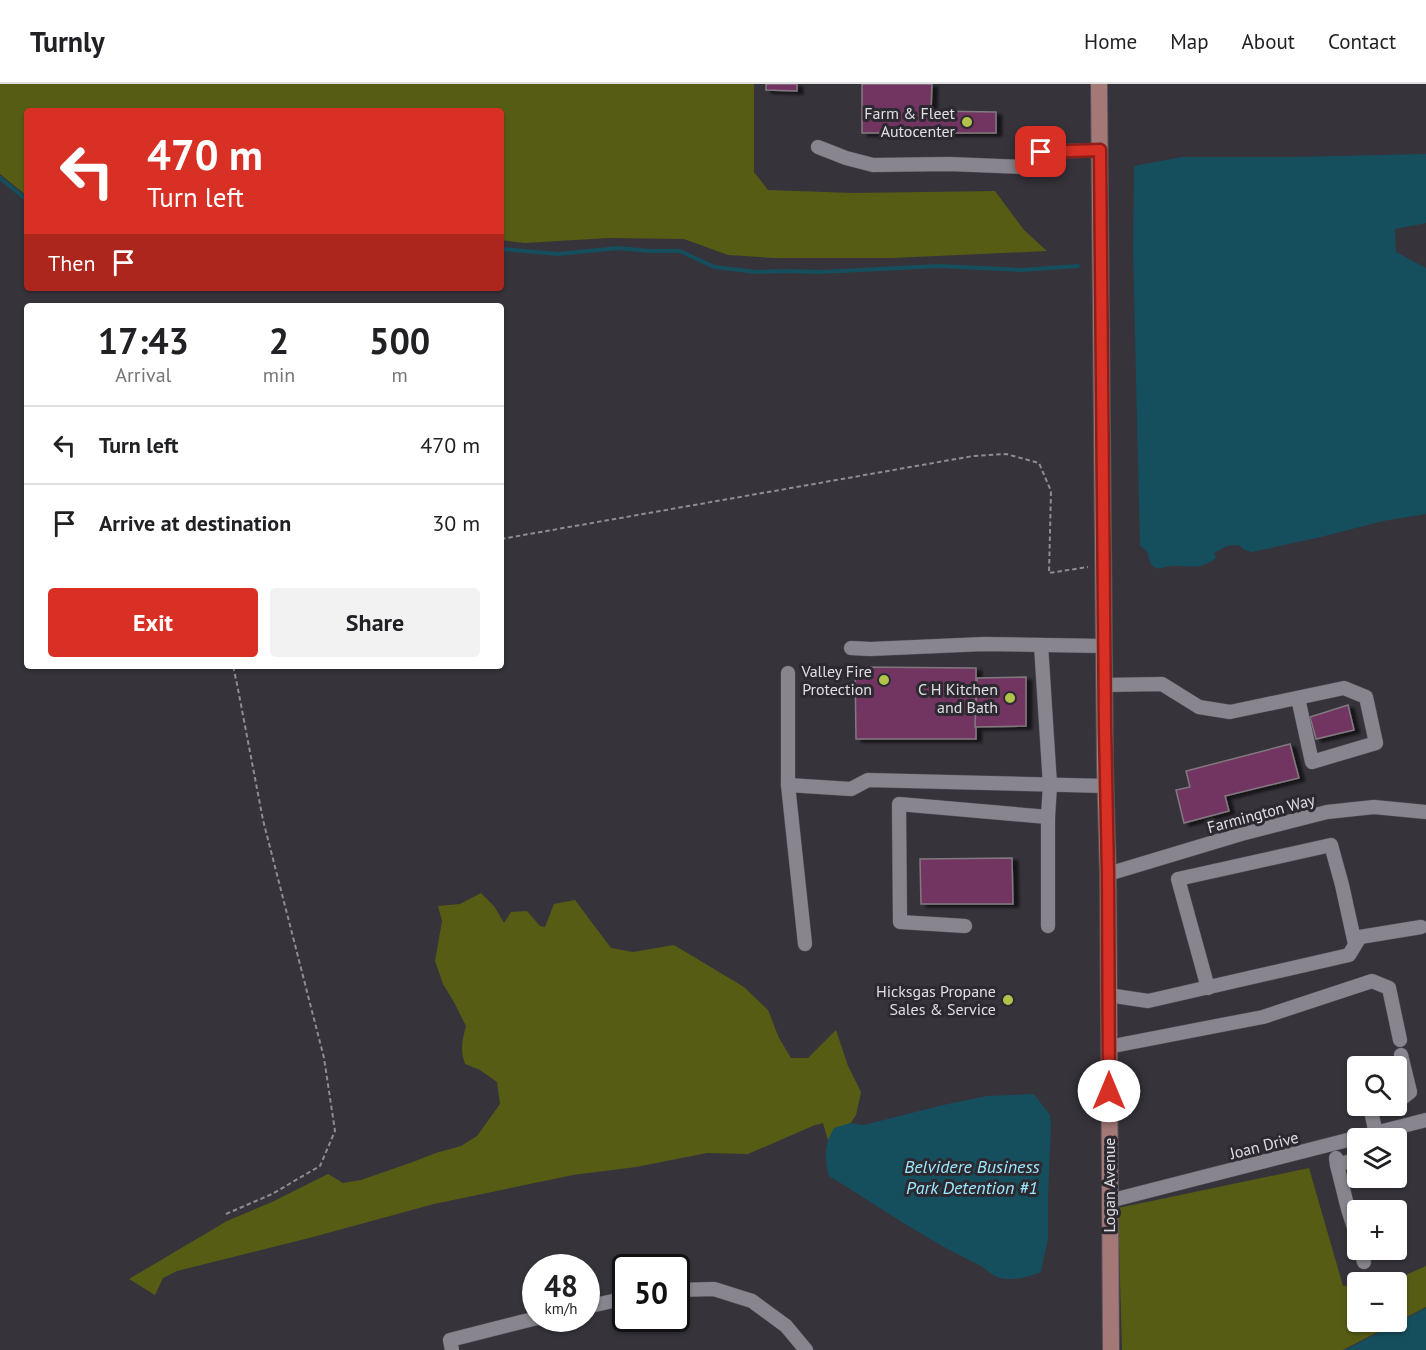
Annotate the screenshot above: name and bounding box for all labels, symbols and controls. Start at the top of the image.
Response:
text: Turnly [30,23,105,60]
text: Home [1084,28,1137,55]
text: Map [1170,28,1209,55]
text: About [1242,28,1295,55]
text: Contact [1328,28,1396,55]
place label: Farm & Fleet Autocenter [864,103,956,141]
marker: Farm & Fleet Autocenter [960,115,974,129]
pin [1015,126,1066,177]
text: 470 m [147,127,263,182]
icon: left [48,132,126,210]
icon: arrive [1024,135,1057,168]
text: Turn left [147,180,244,214]
icon: arrive [107,246,140,279]
text: Then [48,249,95,277]
text: 17:43 [98,317,189,364]
text: 2 [269,317,289,364]
text: 500 [369,317,430,364]
text: Arrival [115,362,171,388]
text: min [263,362,295,388]
text: m [392,362,408,388]
icon: left [48,429,81,462]
text: Turn left [99,431,179,459]
text: 470 m [420,431,480,459]
icon: arrive [48,507,81,540]
text: Arrive at destination [99,509,291,537]
text: 30 m [432,509,480,537]
button: Exit [48,588,258,657]
button: Share [270,588,480,657]
place label: Valley Fire Protection [800,661,872,699]
marker: Valley Fire Protection [877,673,891,687]
place label: C H Kitchen and Bath [918,679,998,717]
marker: C H Kitchen and Bath [1003,691,1017,705]
street label: Farmington Way [1205,789,1318,837]
place label: Hicksgas Propane Sales & Service [876,981,996,1019]
marker: Hicksgas Propane Sales & Service [1001,993,1015,1007]
map controls [1347,1056,1407,1332]
button: search [1347,1056,1407,1116]
position arrow [1077,1059,1141,1123]
street label: Joan Drive [1227,1127,1300,1163]
button: layers [1347,1128,1407,1188]
street label: Logan Avenue [1099,1138,1119,1232]
water label: Belvidere Business Park Detention #1 [904,1155,1041,1199]
button: + [1347,1200,1407,1260]
speed limit sign: 50 [612,1254,690,1332]
text: 48 [544,1266,578,1305]
button: − [1347,1272,1407,1332]
text: km/h [545,1299,577,1318]

